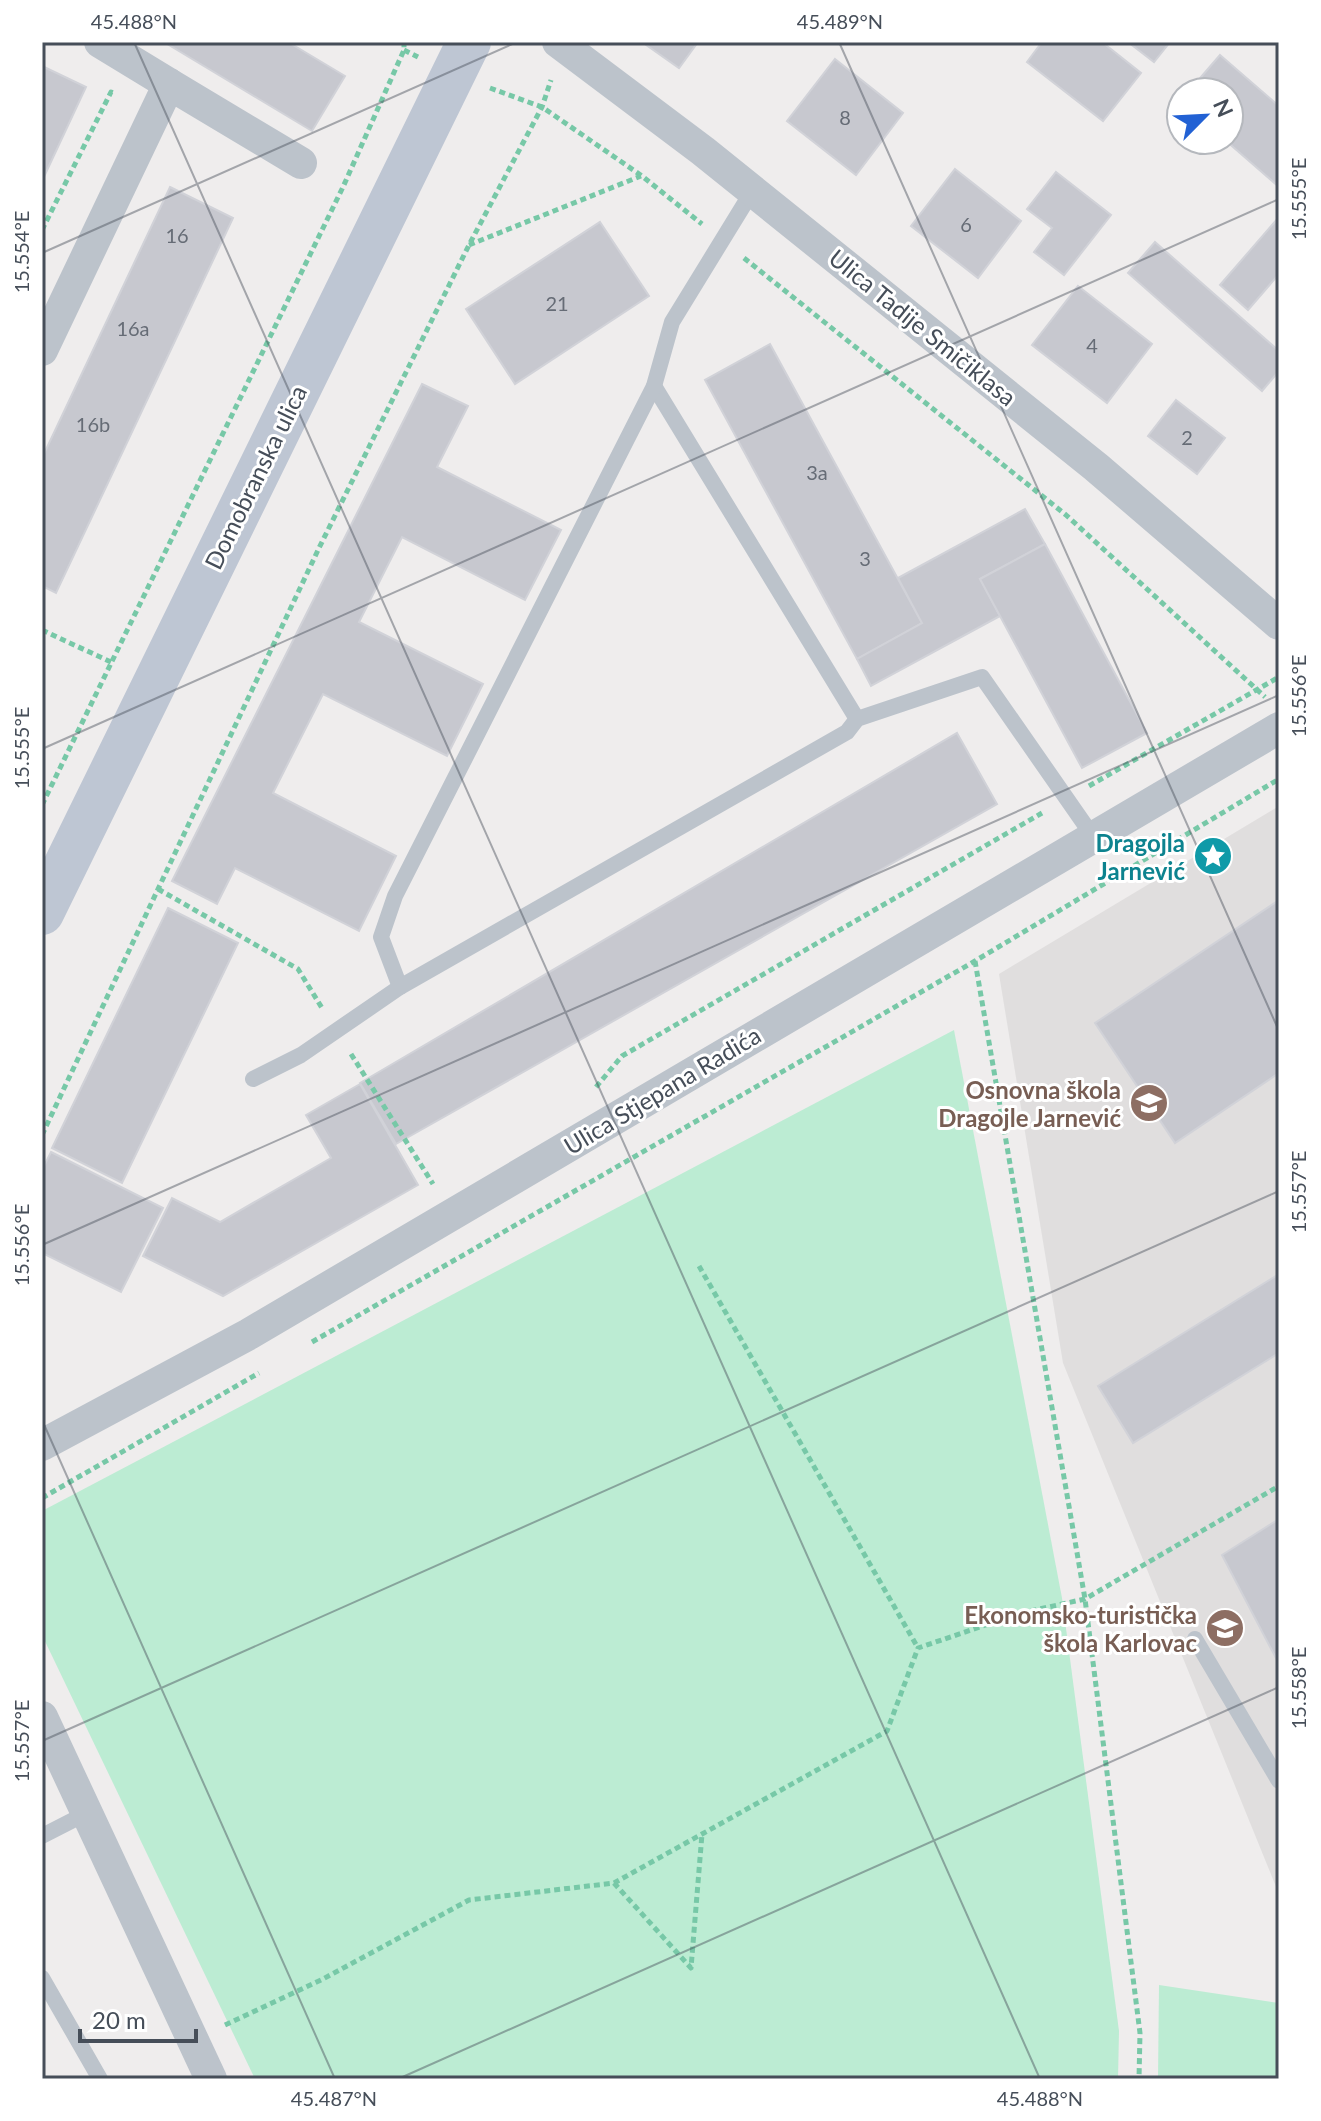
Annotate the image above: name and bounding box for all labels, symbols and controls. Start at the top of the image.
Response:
text: 45.488°N [91,9,177,33]
text: 45.489°N [797,9,883,33]
north arrow [1165,76,1245,156]
text: N [1208,94,1240,121]
house number: 8 [839,105,851,129]
text: 15.555°E [1286,158,1310,240]
text: 15.554°E [9,211,33,293]
house number: 6 [960,212,972,236]
house number: 16 [165,223,189,247]
street label: Ulica Tadije Smičiklasa [824,243,1022,411]
house number: 21 [545,291,569,315]
house number: 16a [116,316,150,340]
house number: 4 [1086,333,1098,357]
street label: Domobranska ulica [198,380,312,574]
house number: 16b [76,412,110,436]
house number: 2 [1181,425,1193,449]
house number: 3a [806,460,828,484]
house number: 3 [859,546,871,570]
text: 15.556°E [1286,655,1310,737]
text: 15.555°E [9,707,33,789]
place label: Dragojla Jarnević [1096,828,1185,885]
place icon: Dragojla Jarnević [1192,835,1234,877]
street label: Ulica Stjepana Radića [558,1020,766,1160]
place label: Osnovna škola Dragojle Jarnević [938,1075,1121,1132]
school or university icon: Osnovna škola Dragojle Jarnević [1128,1082,1170,1124]
text: 15.557°E [1286,1151,1310,1233]
text: 15.556°E [9,1204,33,1286]
place label: Ekonomsko-turistička škola Karlovac [964,1600,1197,1657]
school or university icon: Ekonomsko-turistička škola Karlovac [1204,1607,1246,1649]
text: 15.558°E [1286,1647,1310,1729]
text: 15.557°E [9,1700,33,1782]
scale bar [80,1993,196,2043]
text: 20 m [92,2005,146,2034]
text: 45.487°N [291,2086,377,2110]
text: 45.488°N [997,2086,1083,2110]

